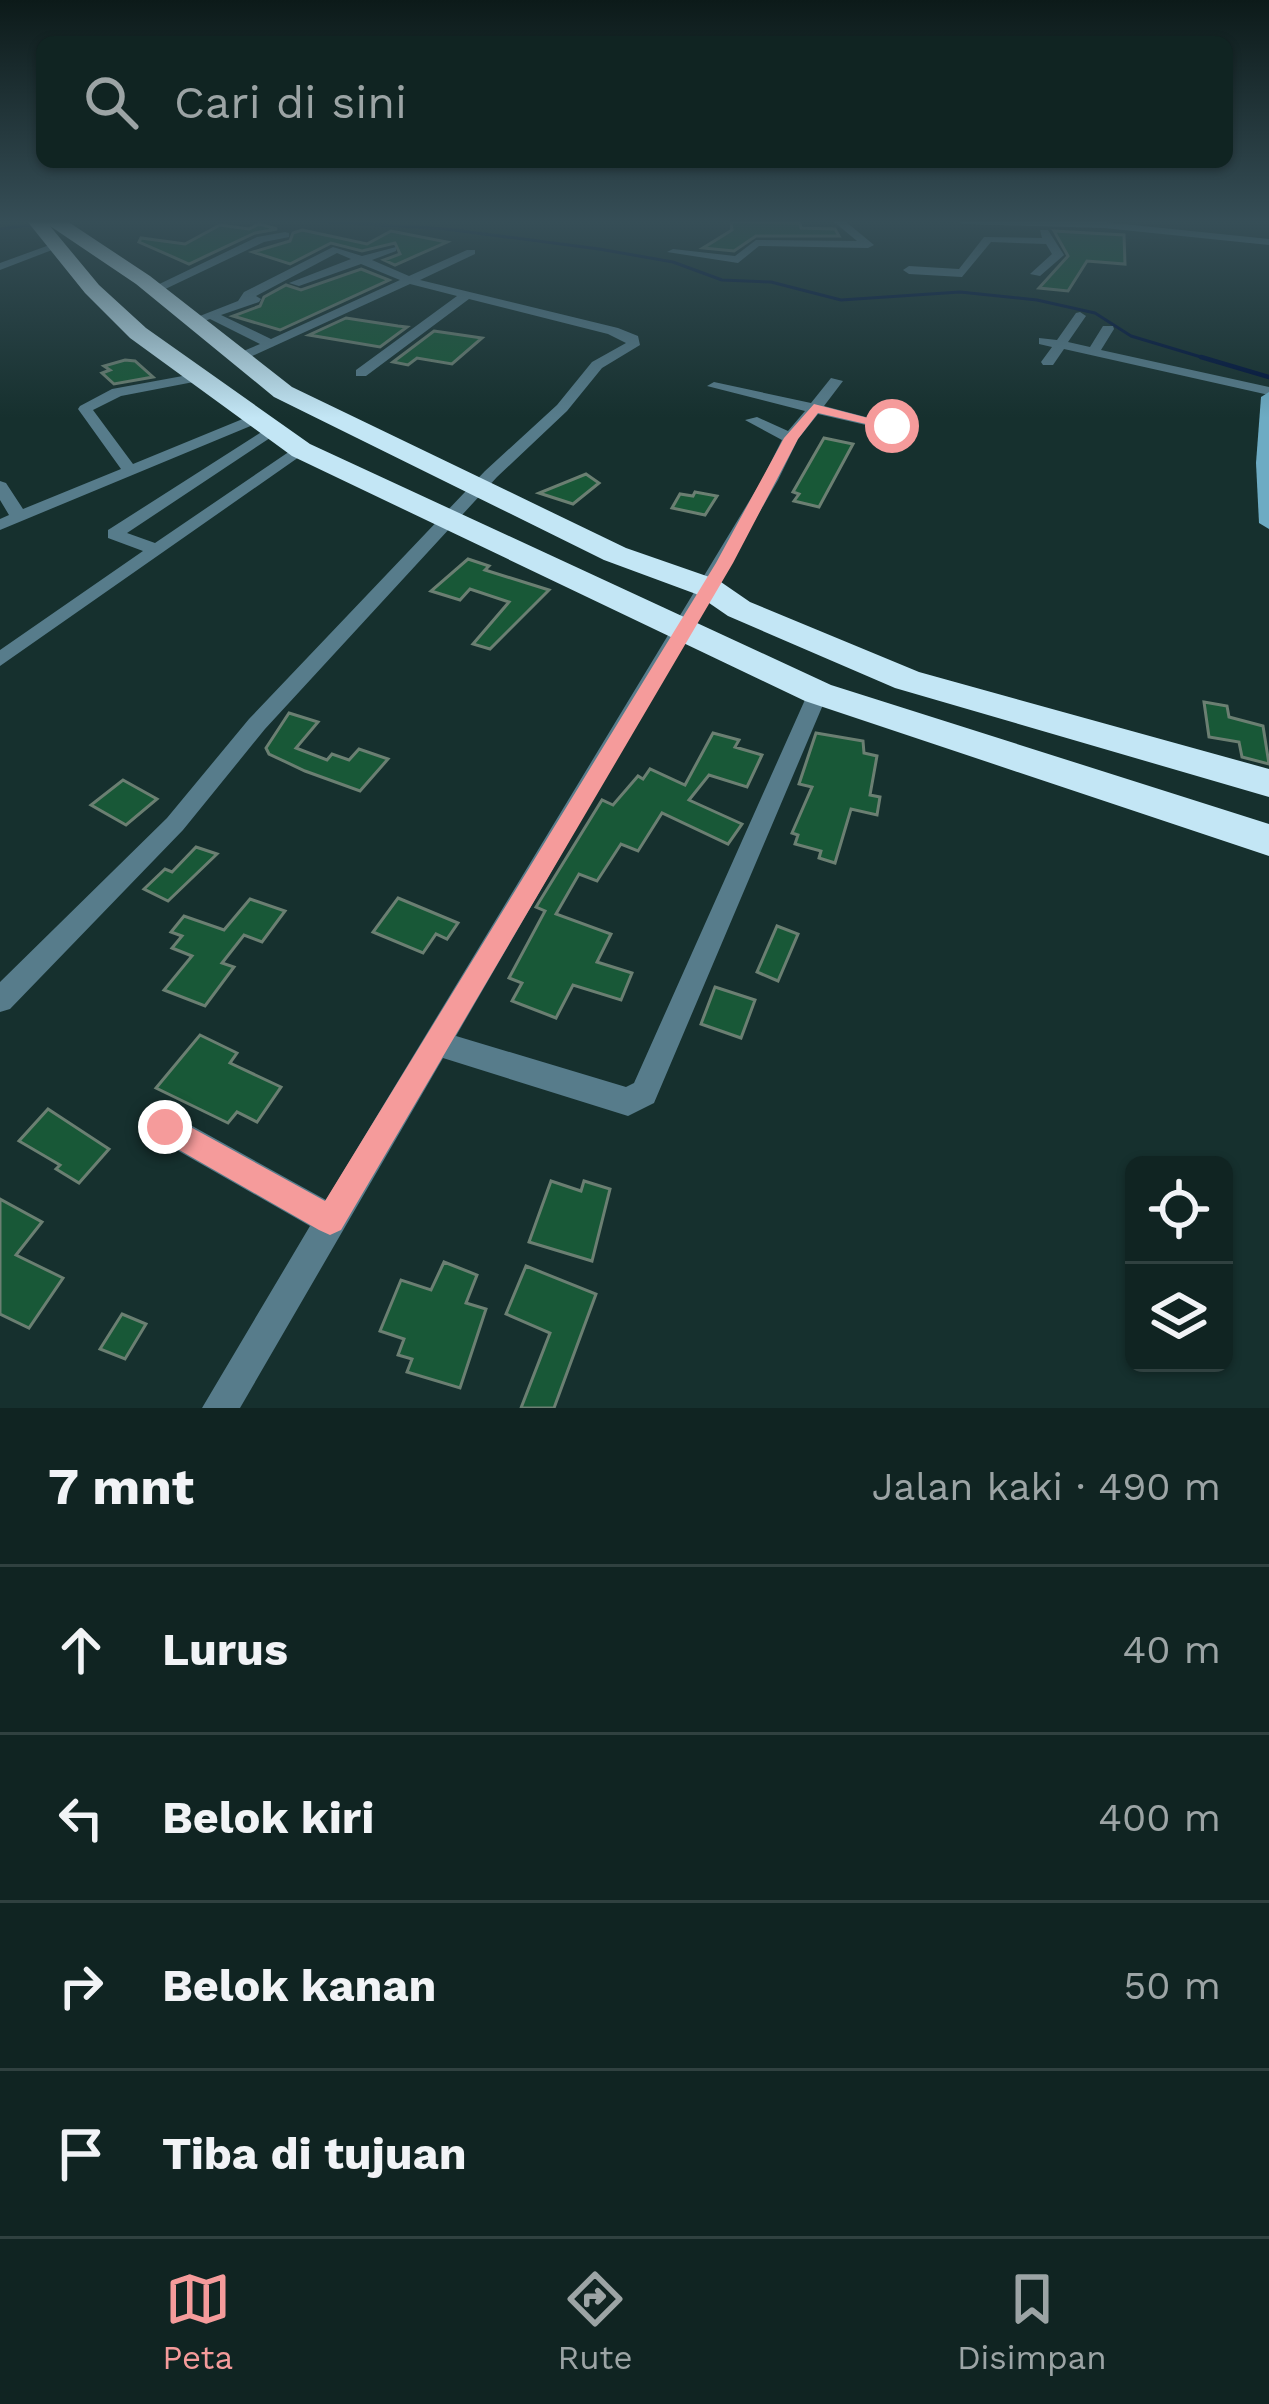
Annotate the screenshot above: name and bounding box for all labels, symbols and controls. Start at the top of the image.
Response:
search box [36,36,1233,168]
icon: search [78,69,144,135]
text: Cari di sini [174,76,407,129]
route start [865,399,919,453]
route end [138,1100,192,1154]
map controls [1125,1156,1233,1372]
button: locate [1125,1156,1233,1264]
button: layers [1125,1264,1233,1372]
text: 7 mnt [48,1457,194,1516]
text: Jalan kaki · 490 m [872,1464,1221,1509]
icon: ahead [48,1617,114,1683]
text: Lurus [162,1623,288,1676]
text: 40 m [1122,1627,1221,1672]
icon: left [48,1785,114,1851]
text: Belok kiri [162,1791,374,1844]
text: 400 m [1098,1795,1221,1840]
icon: right [48,1953,114,2019]
text: Belok kanan [162,1959,436,2012]
text: 50 m [1124,1963,1221,2008]
icon: arrive [48,2121,114,2187]
text: Tiba di tujuan [162,2127,467,2180]
tab: Peta [162,2266,233,2377]
tab: Rute [558,2266,632,2377]
tab: Disimpan [957,2266,1107,2377]

